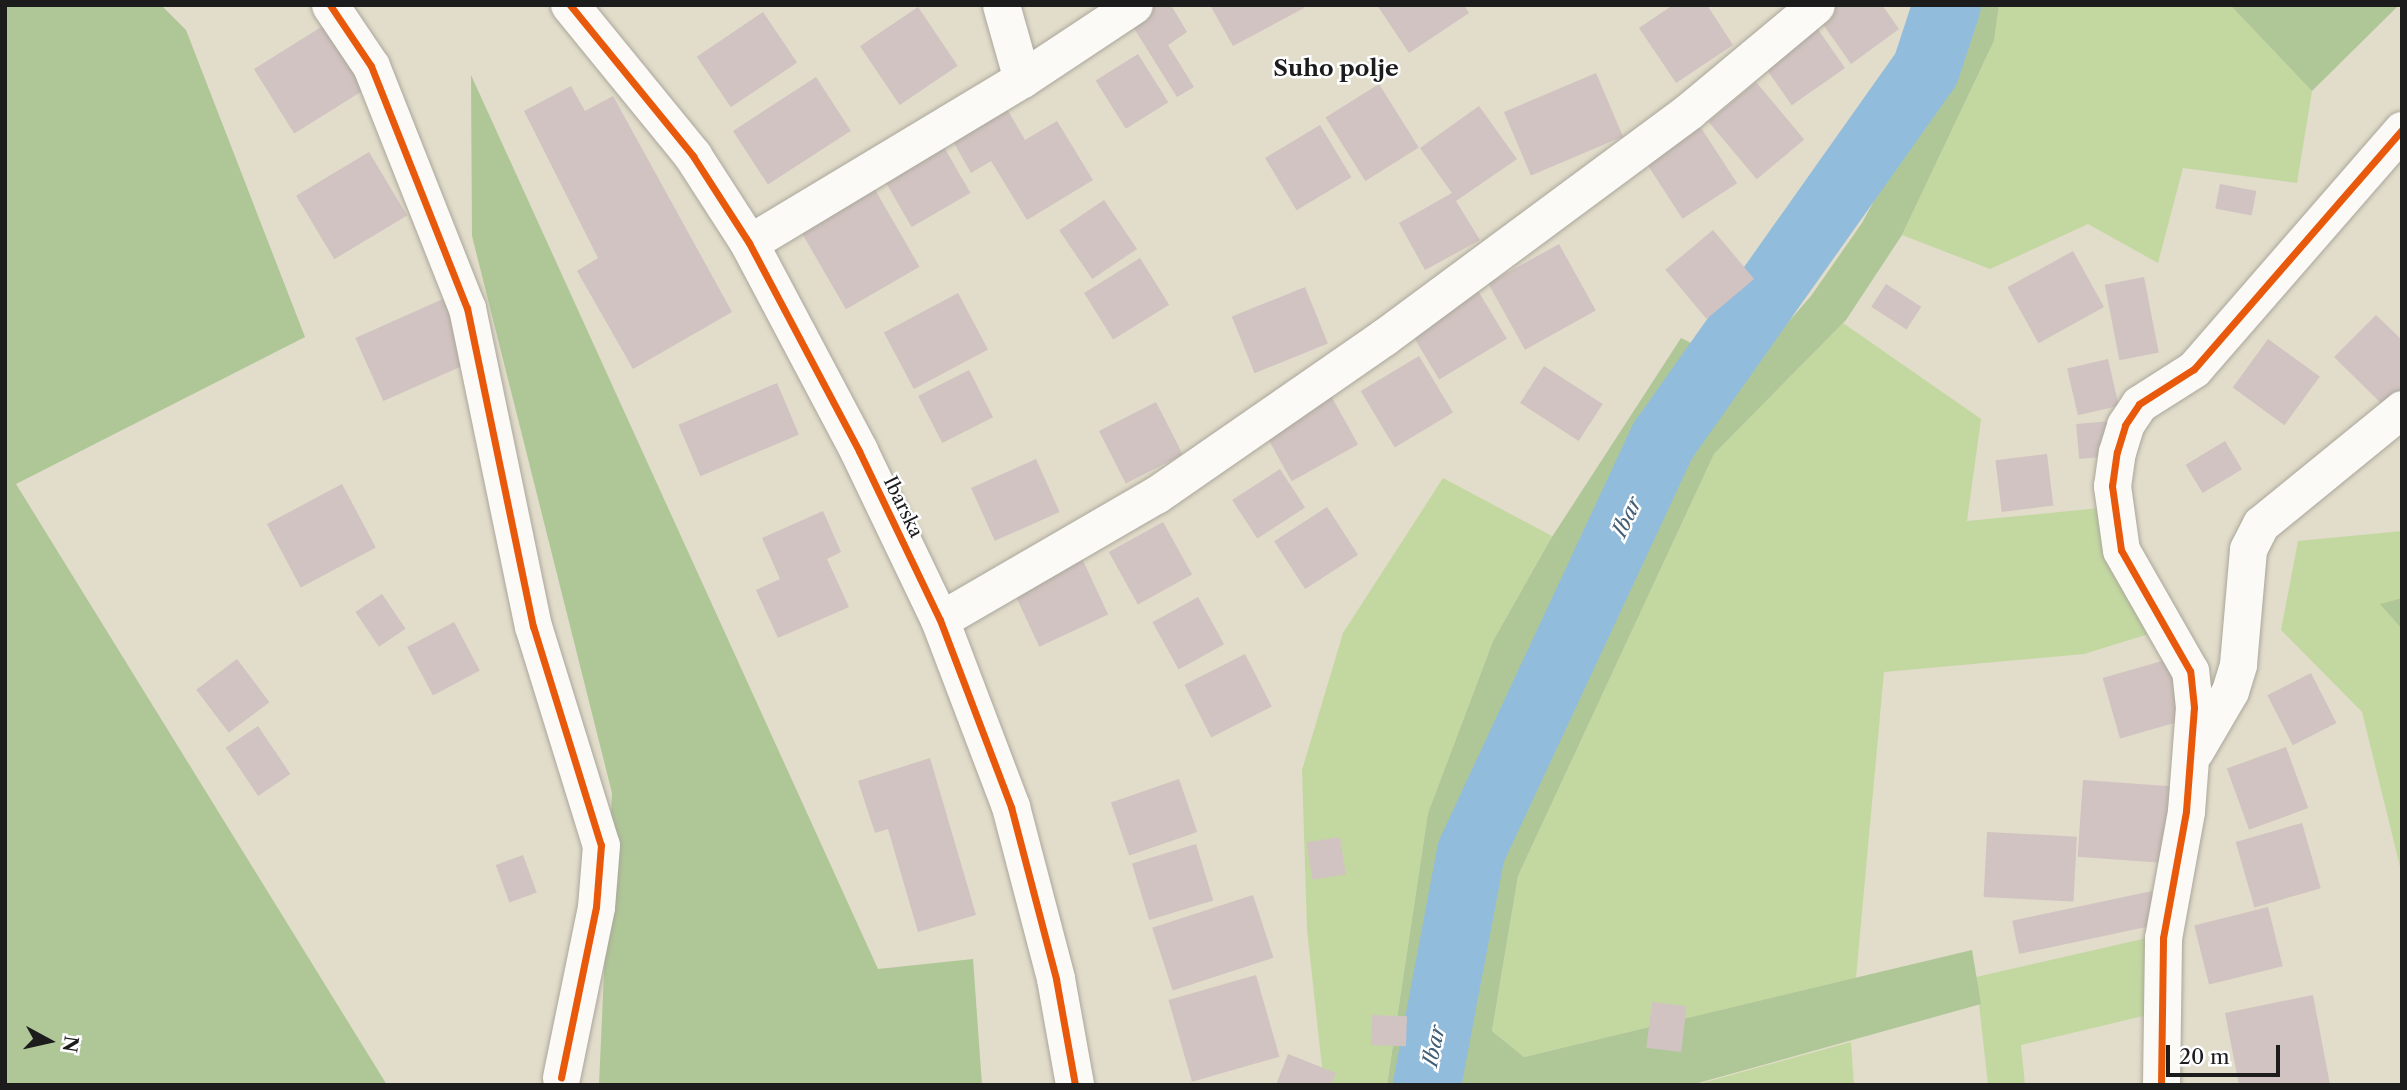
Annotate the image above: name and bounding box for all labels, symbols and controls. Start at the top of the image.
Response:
district label: Suho polje [1273,54,1399,82]
street label: Ibarska [878,473,928,541]
water label: Ibar [1607,493,1647,541]
north arrow [14,1006,84,1076]
water label: Ibar [1418,1023,1450,1069]
scale bar [2169,1030,2283,1074]
text: N [58,1034,83,1054]
text: 20 m [2179,1044,2230,1069]

